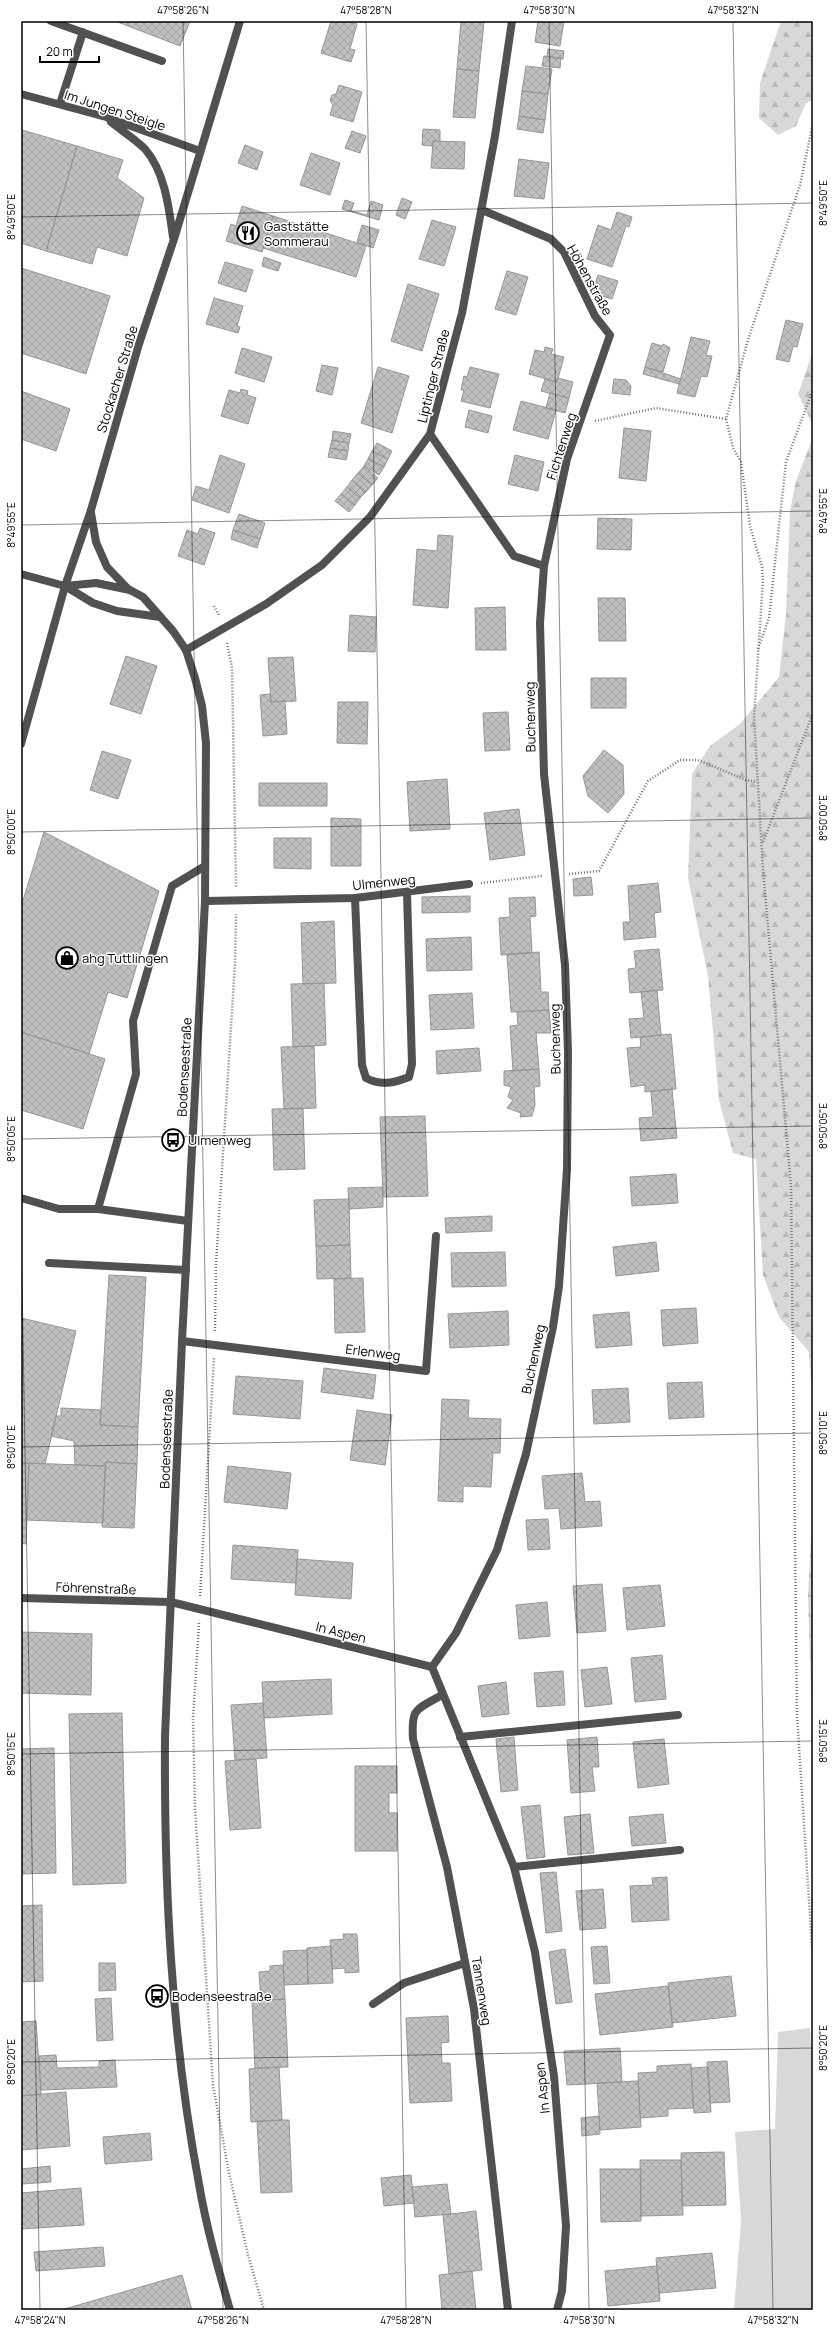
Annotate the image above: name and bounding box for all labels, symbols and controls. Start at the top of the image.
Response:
text: 47°58'26"N [157,3,209,17]
text: 47°58'28"N [340,3,392,17]
text: 47°58'30"N [523,3,575,17]
text: 47°58'32"N [707,3,759,17]
scale bar [40,38,99,64]
text: 20 m [46,43,73,60]
street label: Im Jungen Steigle [62,85,168,135]
text: 8°49'50"E [816,180,830,226]
text: 8°49'50"E [4,194,18,240]
place label: Gaststätte Sommerau [264,217,329,250]
restaurant icon: Gaststätte Sommerau [235,220,261,246]
street label: Höhenstraße [563,241,617,319]
street label: Stockacher Straße [92,323,142,435]
street label: Liptinger Straße [413,327,453,425]
street label: Fichtenweg [542,410,580,482]
text: 8°49'55"E [816,488,830,534]
text: 8°49'55"E [4,502,18,548]
street label: Buchenweg [520,681,540,753]
text: 8°50'00"E [816,795,830,841]
text: 8°50'00"E [4,809,18,855]
street label: Ulmenweg [352,870,416,894]
shop icon: ahg Tuttlingen [54,945,80,971]
place label: ahg Tuttlingen [82,949,168,967]
street label: Buchenweg [545,1003,565,1075]
street label: Bodenseestraße [172,1016,196,1117]
text: 8°50'05"E [816,1103,830,1149]
text: 8°50'05"E [4,1116,18,1162]
bus stop icon: Ulmenweg [160,1127,186,1153]
place label: Ulmenweg [188,1131,251,1149]
street label: Buchenweg [517,1323,549,1395]
street label: Erlenweg [344,1340,402,1364]
street label: Bodenseestraße [155,1389,177,1489]
text: 8°50'10"E [816,1411,830,1455]
text: 8°50'10"E [4,1425,18,1469]
street label: Föhrenstraße [55,1578,137,1598]
street label: In Aspen [314,1617,368,1647]
text: 8°50'15"E [816,1719,830,1763]
text: 8°50'15"E [4,1732,18,1776]
street label: Tannenweg [468,1955,496,2027]
bus stop icon: Bodenseestraße [144,1983,170,2009]
place label: Bodenseestraße [172,1987,272,2005]
text: 8°50'20"E [816,2025,830,2071]
text: 8°50'20"E [4,2039,18,2085]
street label: In Aspen [530,2062,554,2114]
text: 47°58'24"N [15,2313,66,2327]
text: 47°58'26"N [197,2313,249,2327]
text: 47°58'28"N [380,2313,432,2327]
text: 47°58'30"N [563,2313,615,2327]
text: 47°58'32"N [747,2313,799,2327]

